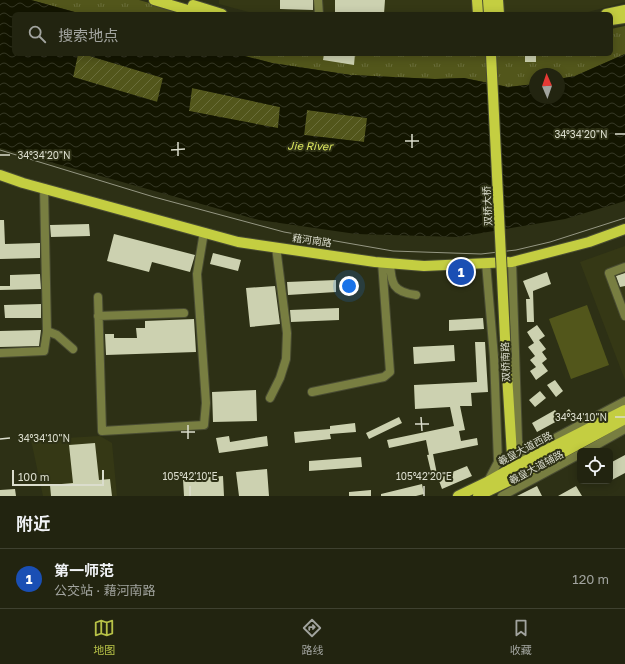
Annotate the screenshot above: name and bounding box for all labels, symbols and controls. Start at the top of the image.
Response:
search box [12,12,613,56]
icon: search [26,23,48,45]
text: 搜索地点 [58,26,118,44]
north arrow [529,68,565,104]
text: 34°34'20"N [555,128,608,140]
water label: Jie River [287,139,334,152]
text: 34°34'20"N [18,149,71,161]
street label: 双桥大桥 [480,186,494,226]
street label: 藉河南路 [291,231,333,249]
pin: 1 [448,257,474,287]
your location [339,276,359,296]
street label: 双桥南路 [498,342,512,382]
text: 34°34'10"N [555,411,607,423]
street label: 羲皇大道西路 [496,429,554,467]
text: 34°34'10"N [18,432,70,444]
street label: 羲皇大道辅路 [507,448,565,486]
map controls [577,448,613,484]
button: locate [577,448,613,484]
scale bar [12,468,104,487]
text: 100 m [18,470,49,483]
text: 105°42'10"E [163,470,218,482]
text: 105°42'20"E [396,470,452,482]
text: 附近 [16,513,50,534]
text: 第一师范 [54,561,114,579]
text: 1 [26,571,32,587]
text: 120 m [572,571,609,587]
text: 公交站 · 藉河南路 [54,582,155,598]
tab: 地图 [93,617,115,657]
tab: 路线 [301,617,323,657]
tab: 收藏 [510,617,532,657]

